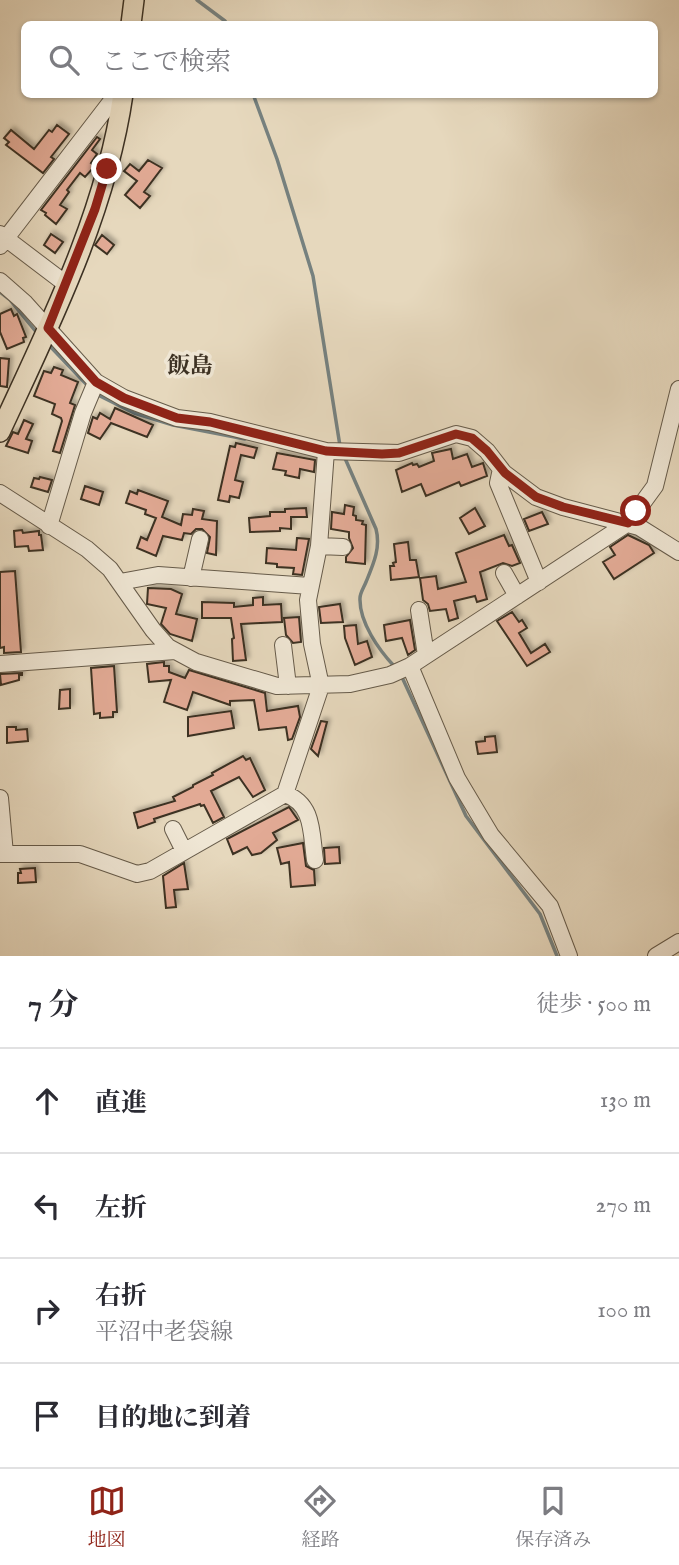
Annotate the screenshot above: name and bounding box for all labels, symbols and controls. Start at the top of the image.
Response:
search box [21,21,658,98]
icon: search [45,41,83,79]
text: ここで検索 [101,46,231,79]
route end [91,153,122,184]
district label: 飯島 [167,352,213,381]
route start [620,495,651,526]
text: 7 分 [28,987,79,1025]
text: 徒歩 · 500 m [536,990,651,1019]
icon: ahead [28,1082,66,1120]
text: 130 m [600,1086,651,1115]
text: 直進 [95,1087,147,1120]
icon: left [28,1187,66,1225]
text: 270 m [596,1191,651,1220]
text: 左折 [95,1192,147,1225]
text: 右折 [95,1280,147,1313]
icon: right [28,1292,66,1330]
text: 100 m [597,1296,651,1325]
text: 平沼中老袋線 [95,1318,233,1347]
icon: arrive [28,1397,66,1435]
text: 目的地に到着 [95,1402,251,1435]
tab: 地図 [88,1482,126,1553]
tab: 経路 [301,1482,339,1553]
tab: 保存済み [515,1482,591,1553]

